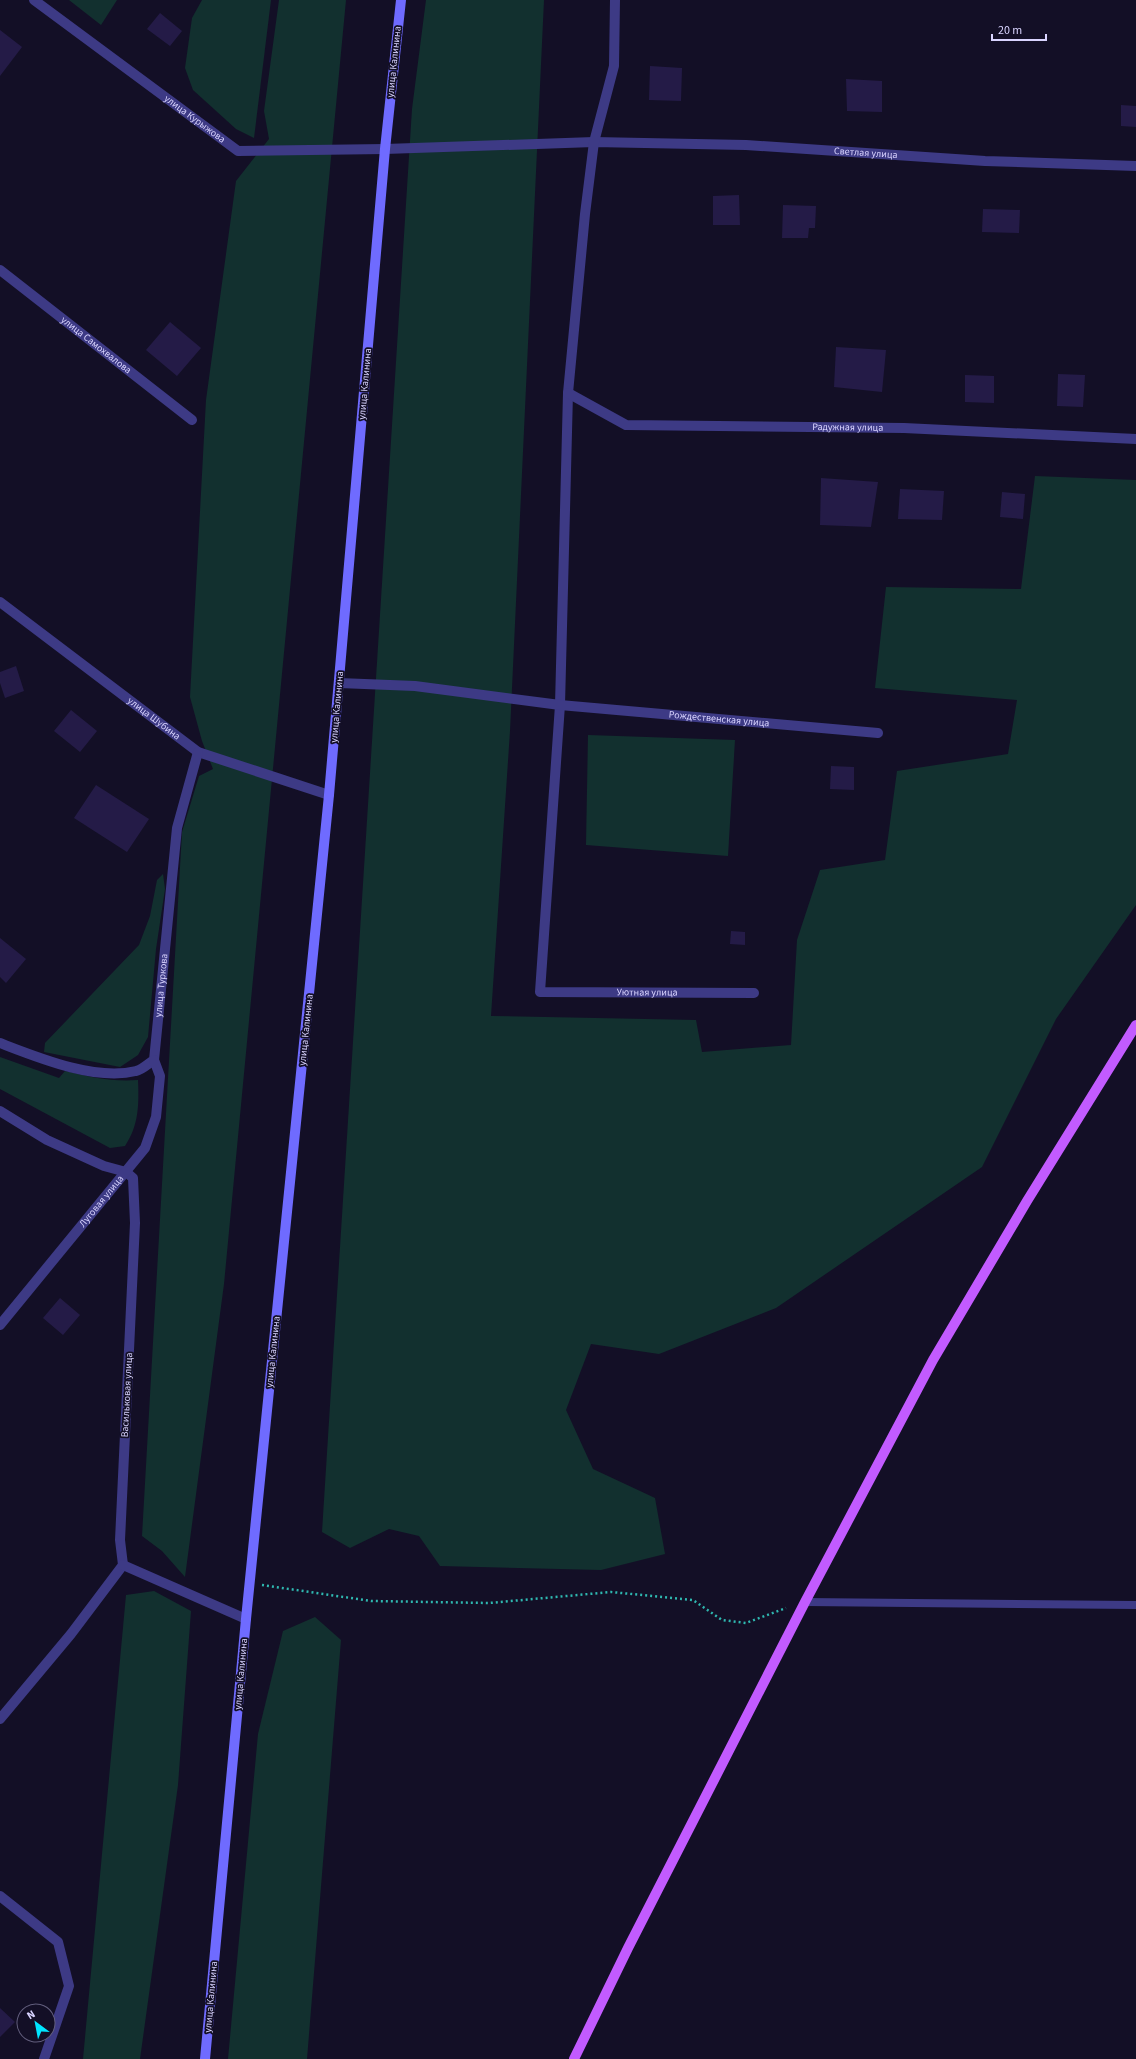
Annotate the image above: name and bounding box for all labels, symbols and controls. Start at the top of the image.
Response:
scale bar [992,16,1046,42]
text: 20 m [998,22,1022,39]
street label: улица Калинина [383,25,405,99]
street label: улица Курыжова [161,92,228,146]
street label: Светлая улица [834,144,898,162]
street label: улица Самохвалова [58,313,134,377]
street label: улица Калинина [355,348,375,420]
street label: Радужная улица [812,420,883,435]
street label: улица Калинина [327,671,347,743]
street label: улица Шубина [124,694,183,743]
street label: Рождественская улица [668,708,770,730]
street label: улица Туркова [151,953,172,1018]
street label: Уютная улица [617,985,678,1000]
street label: улица Калинина [295,993,317,1067]
street label: Луговая улица [76,1172,127,1230]
street label: улица Калинина [262,1315,284,1389]
street label: Васильковая улица [118,1352,136,1438]
street label: улица Калинина [231,1638,251,1710]
street label: улица Калинина [201,1961,221,2033]
north arrow [16,2003,56,2043]
text: N [24,2007,38,2023]

